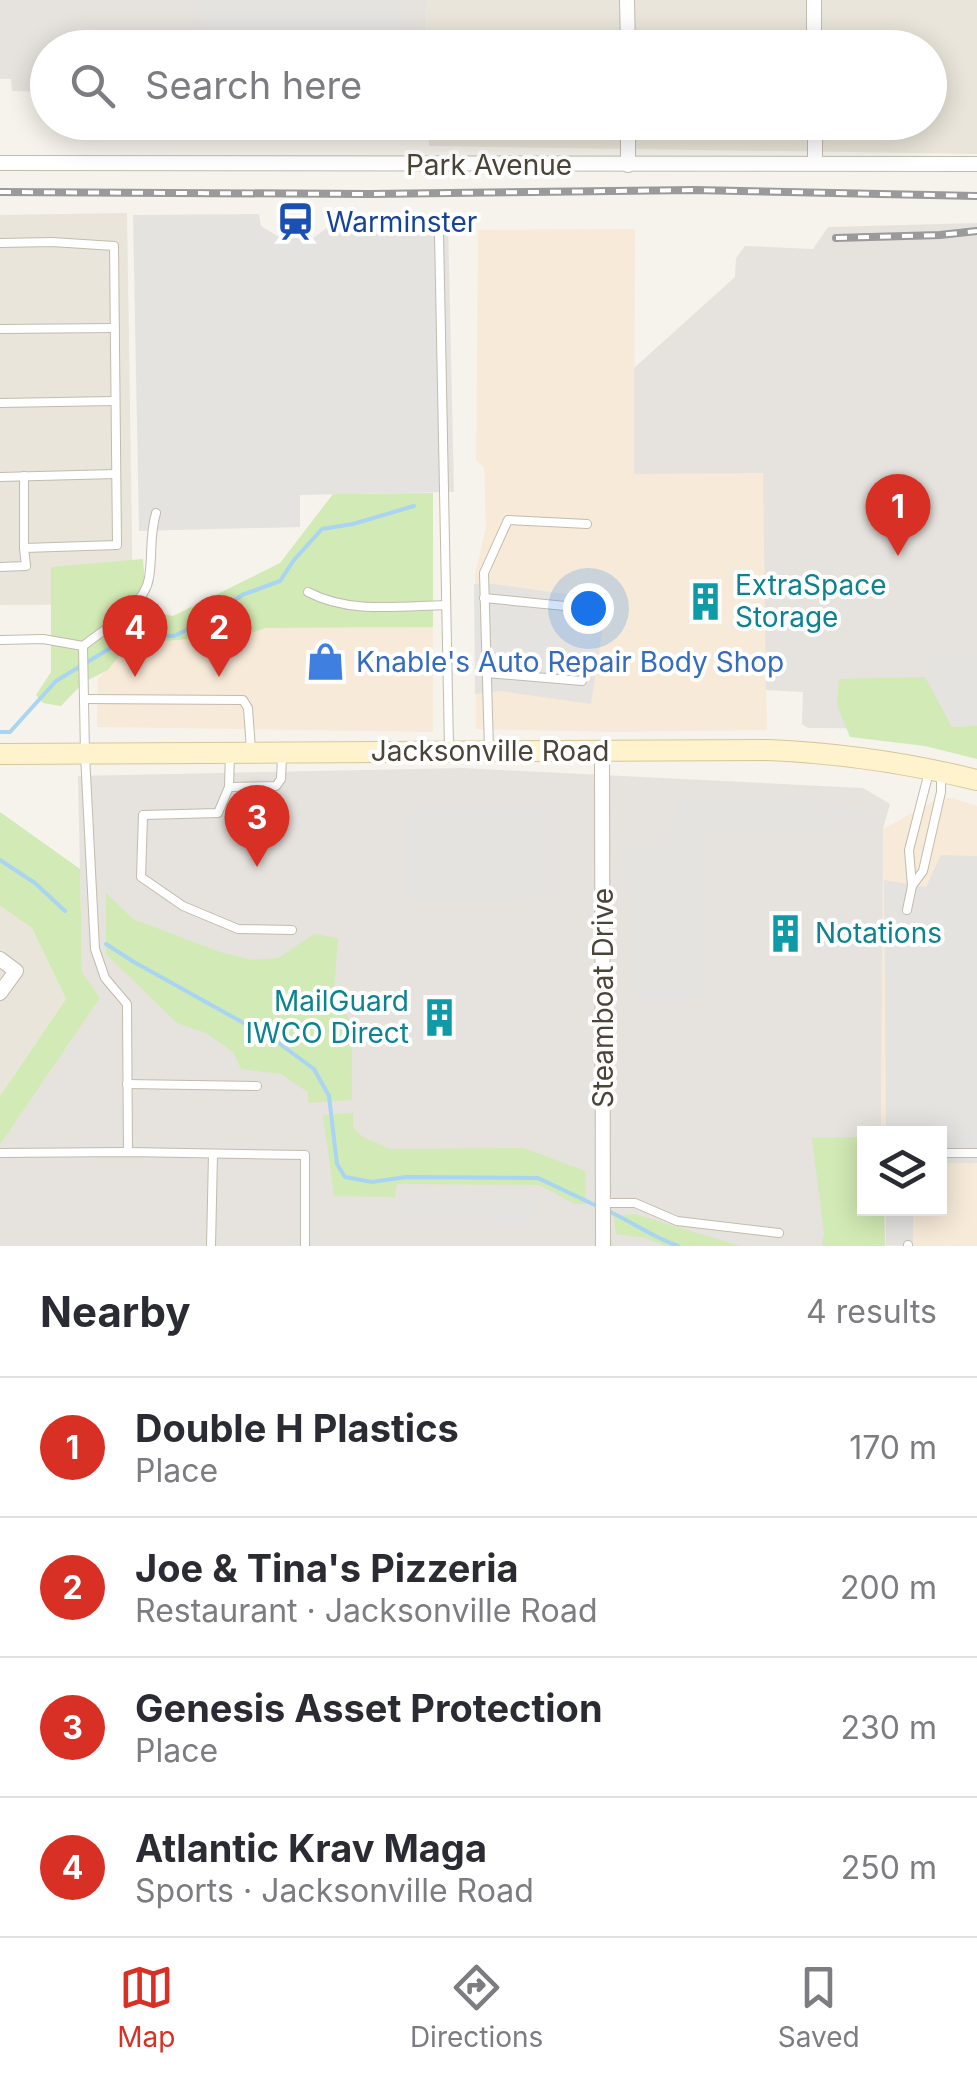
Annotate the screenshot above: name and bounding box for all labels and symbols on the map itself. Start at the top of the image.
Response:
street label: Park Avenue [406,148,572,182]
station icon: Warminster [275,201,317,243]
place label: Warminster [326,205,477,239]
pin: 1 [866,474,930,556]
place label: ExtraSpace Storage [735,568,887,634]
building icon: ExtraSpace Storage [684,580,726,622]
your location [563,583,614,634]
pin: 4 [102,594,168,677]
pin: 2 [186,594,252,677]
shop icon: Knable's Auto Repair Body Shop [305,641,347,683]
place label: Knable's Auto Repair Body Shop [356,645,784,679]
street label: Jacksonville Road [371,734,609,768]
pin: 3 [224,784,290,867]
street label: Steamboat Drive [586,888,620,1108]
building icon: Notations [764,912,806,954]
place label: Notations [815,916,942,950]
place label: MailGuard IWCO Direct [246,984,409,1050]
building icon: MailGuard IWCO Direct [418,996,460,1038]

